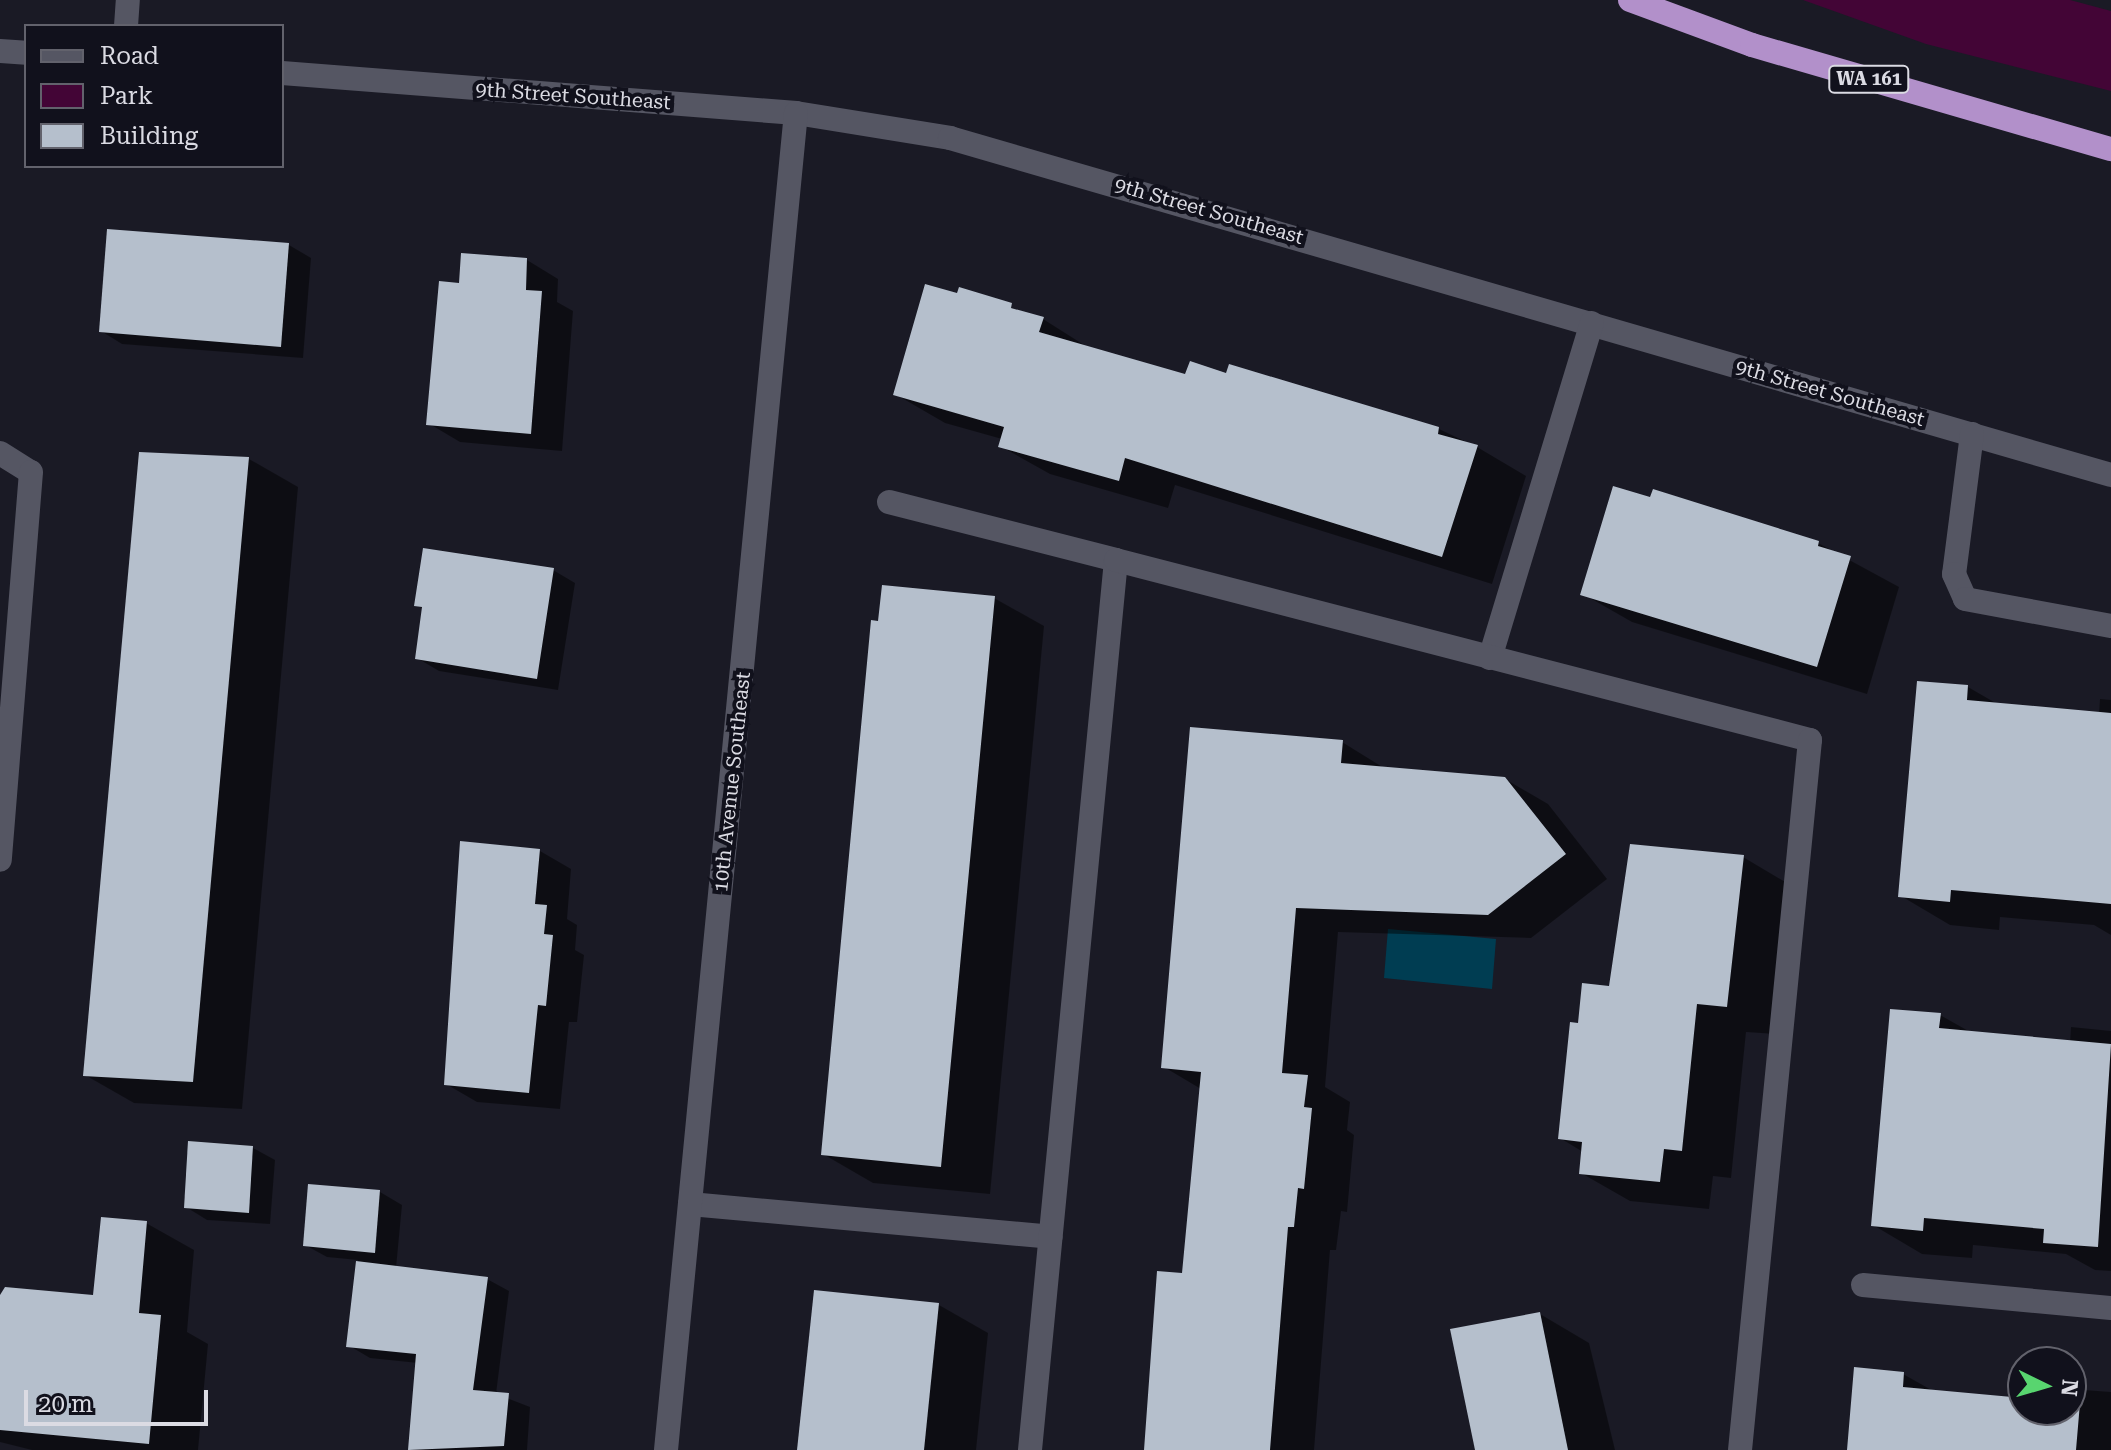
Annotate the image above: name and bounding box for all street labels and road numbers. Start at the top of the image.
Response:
road number: WA 161 [1827,65,1911,93]
street label: 9th Street Southeast [475,77,671,115]
street label: 9th Street Southeast [1112,173,1306,249]
street label: 9th Street Southeast [1733,355,1927,431]
street label: 10th Avenue Southeast [709,671,755,893]

